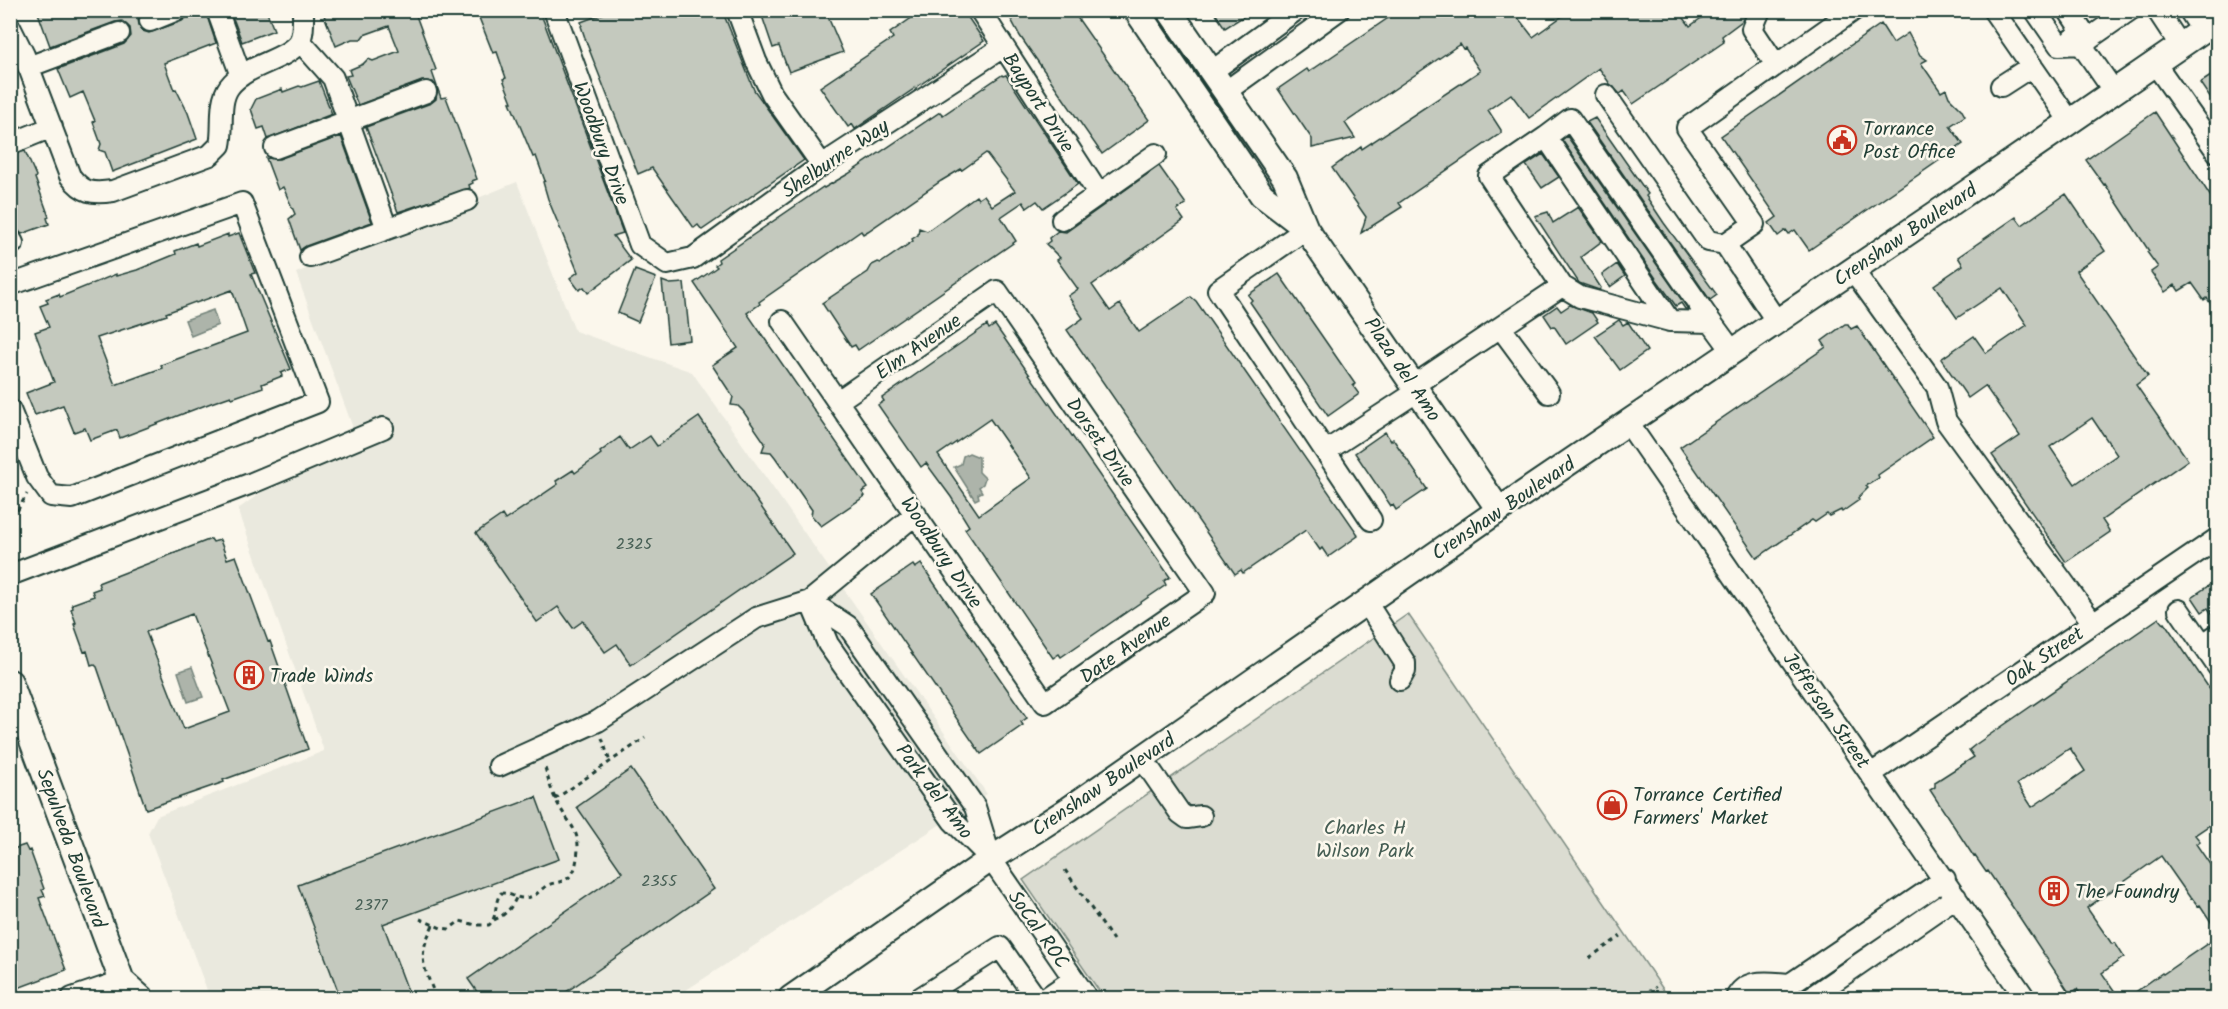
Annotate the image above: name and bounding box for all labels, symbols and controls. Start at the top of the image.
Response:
street label: Bayport Drive [993,46,1082,160]
street label: Woodbury Drive [563,77,637,210]
street label: Shelburne Way [776,111,897,208]
place label: Torrance Post Office [1863,114,1955,169]
public building icon: Torrance Post Office [1826,124,1858,156]
street label: Crenshaw Boulevard [1827,175,1986,296]
street label: Elm Avenue [869,306,969,389]
street label: Plaza del Amo [1354,311,1448,429]
street label: Dorset Drive [1057,392,1142,495]
street label: Crenshaw Boulevard [1425,449,1584,570]
street label: Woodbury Drive [891,490,990,616]
house number: 2325 [616,532,654,557]
street label: Date Avenue [1074,606,1179,693]
street label: Oak Street [1999,619,2091,696]
street label: Jefferson Street [1773,646,1878,776]
building icon: Trade Winds [233,659,265,691]
place label: Trade Winds [270,661,374,693]
street label: Crenshaw Boulevard [1025,725,1184,846]
street label: Park del Amo [887,737,980,847]
street label: Sepulveda Boulevard [26,764,114,934]
place label: Torrance Certified Farmers' Market [1633,780,1783,835]
shop icon: Torrance Certified Farmers' Market [1596,789,1628,821]
park label: Charles H Wilson Park [1316,813,1415,868]
house number: 2355 [641,869,678,894]
building icon: The Foundry [2038,875,2070,907]
place label: The Foundry [2075,877,2180,909]
street label: SoCal ROC [998,884,1076,976]
house number: 2377 [354,893,388,918]

